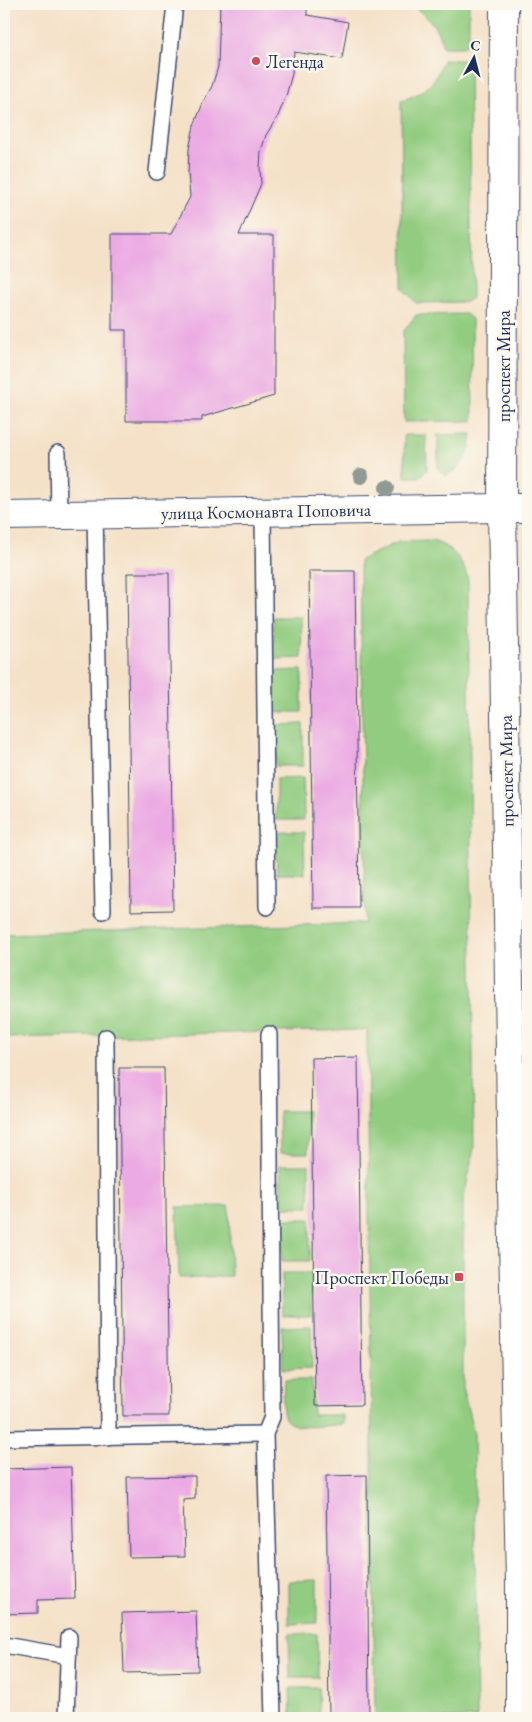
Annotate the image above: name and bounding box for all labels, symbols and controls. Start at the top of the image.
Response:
north arrow [450,32,500,82]
text: С [470,36,482,55]
place label: Легенда [266,50,325,73]
marker: Легенда [250,55,262,67]
street label: проспект Мира [492,309,515,422]
street label: улица Космонавта Поповича [161,498,372,524]
street label: проспект Мира [494,714,518,827]
place label: Проспект Победы [315,1266,449,1289]
marker: Проспект Победы [453,1271,465,1283]

